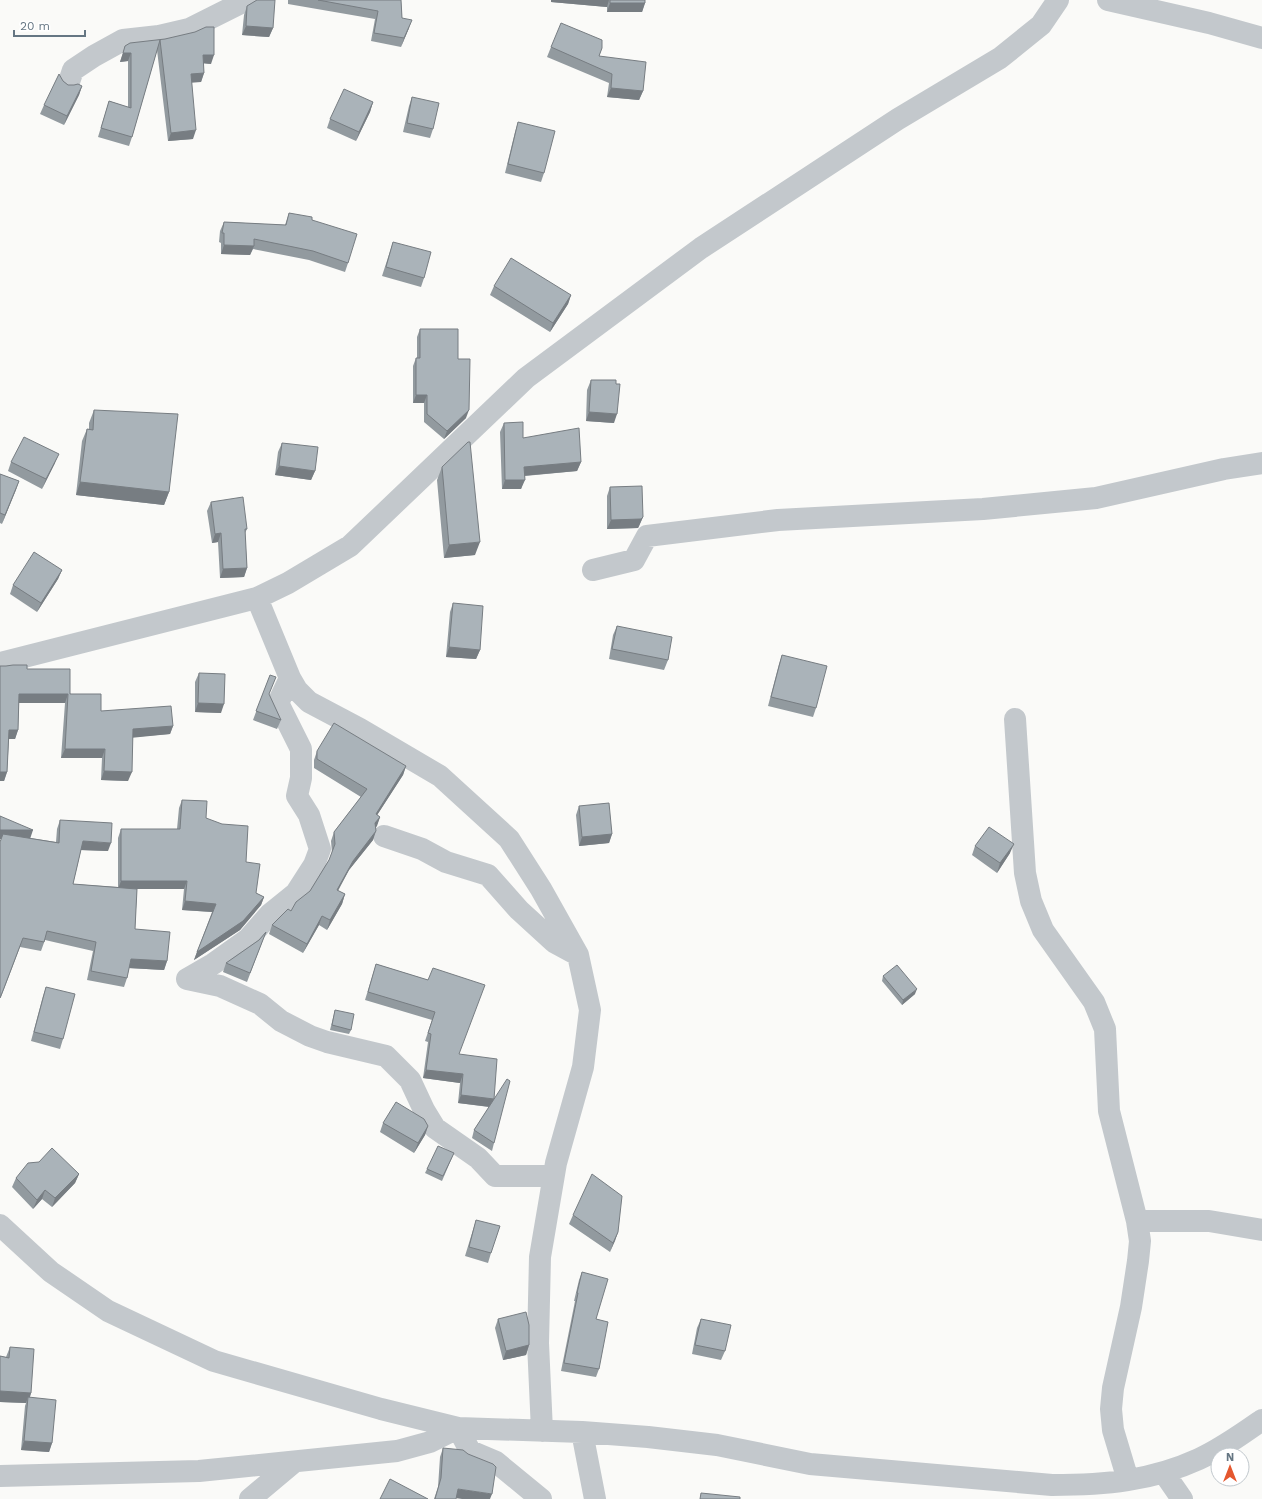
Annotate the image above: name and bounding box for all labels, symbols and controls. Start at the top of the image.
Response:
scale bar [14,12,85,38]
text: 20 m [20,19,50,33]
north arrow [1210,1447,1250,1487]
text: N [1226,1451,1234,1464]

